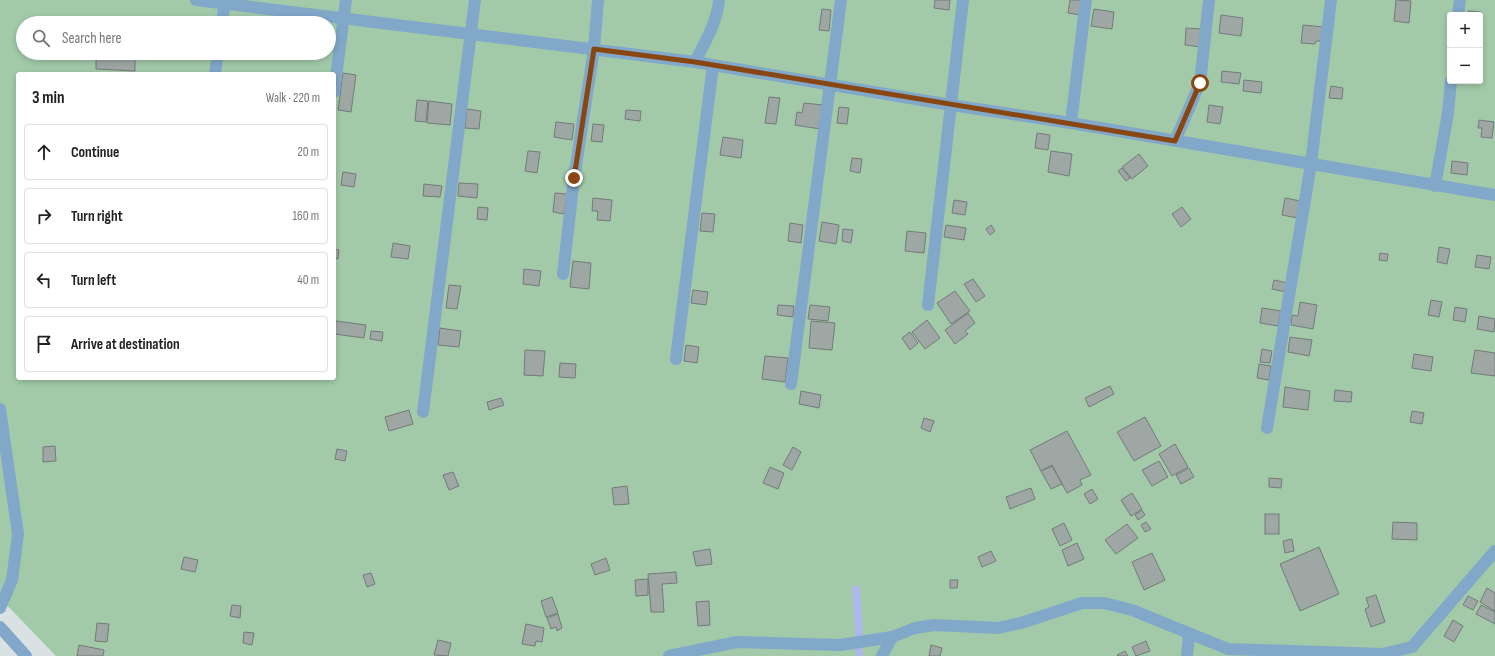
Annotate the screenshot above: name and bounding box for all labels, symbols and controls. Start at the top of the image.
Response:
map controls [1447,12,1483,84]
button: + [1447,12,1483,48]
search box [16,16,336,60]
icon: search [30,27,52,49]
text: Search here [62,29,122,48]
button: − [1447,48,1483,84]
route start [1191,74,1209,92]
text: 3 min [32,88,65,108]
text: Walk · 220 m [266,90,320,106]
icon: ahead [33,141,55,163]
text: Continue [71,143,120,162]
text: 20 m [297,144,319,160]
route end [565,169,583,187]
icon: right [33,205,55,227]
text: Turn right [71,207,123,226]
text: 160 m [293,208,319,224]
icon: left [33,269,55,291]
text: Turn left [71,271,116,290]
text: 40 m [297,272,319,288]
icon: arrive [33,333,55,355]
text: Arrive at destination [71,335,180,354]

